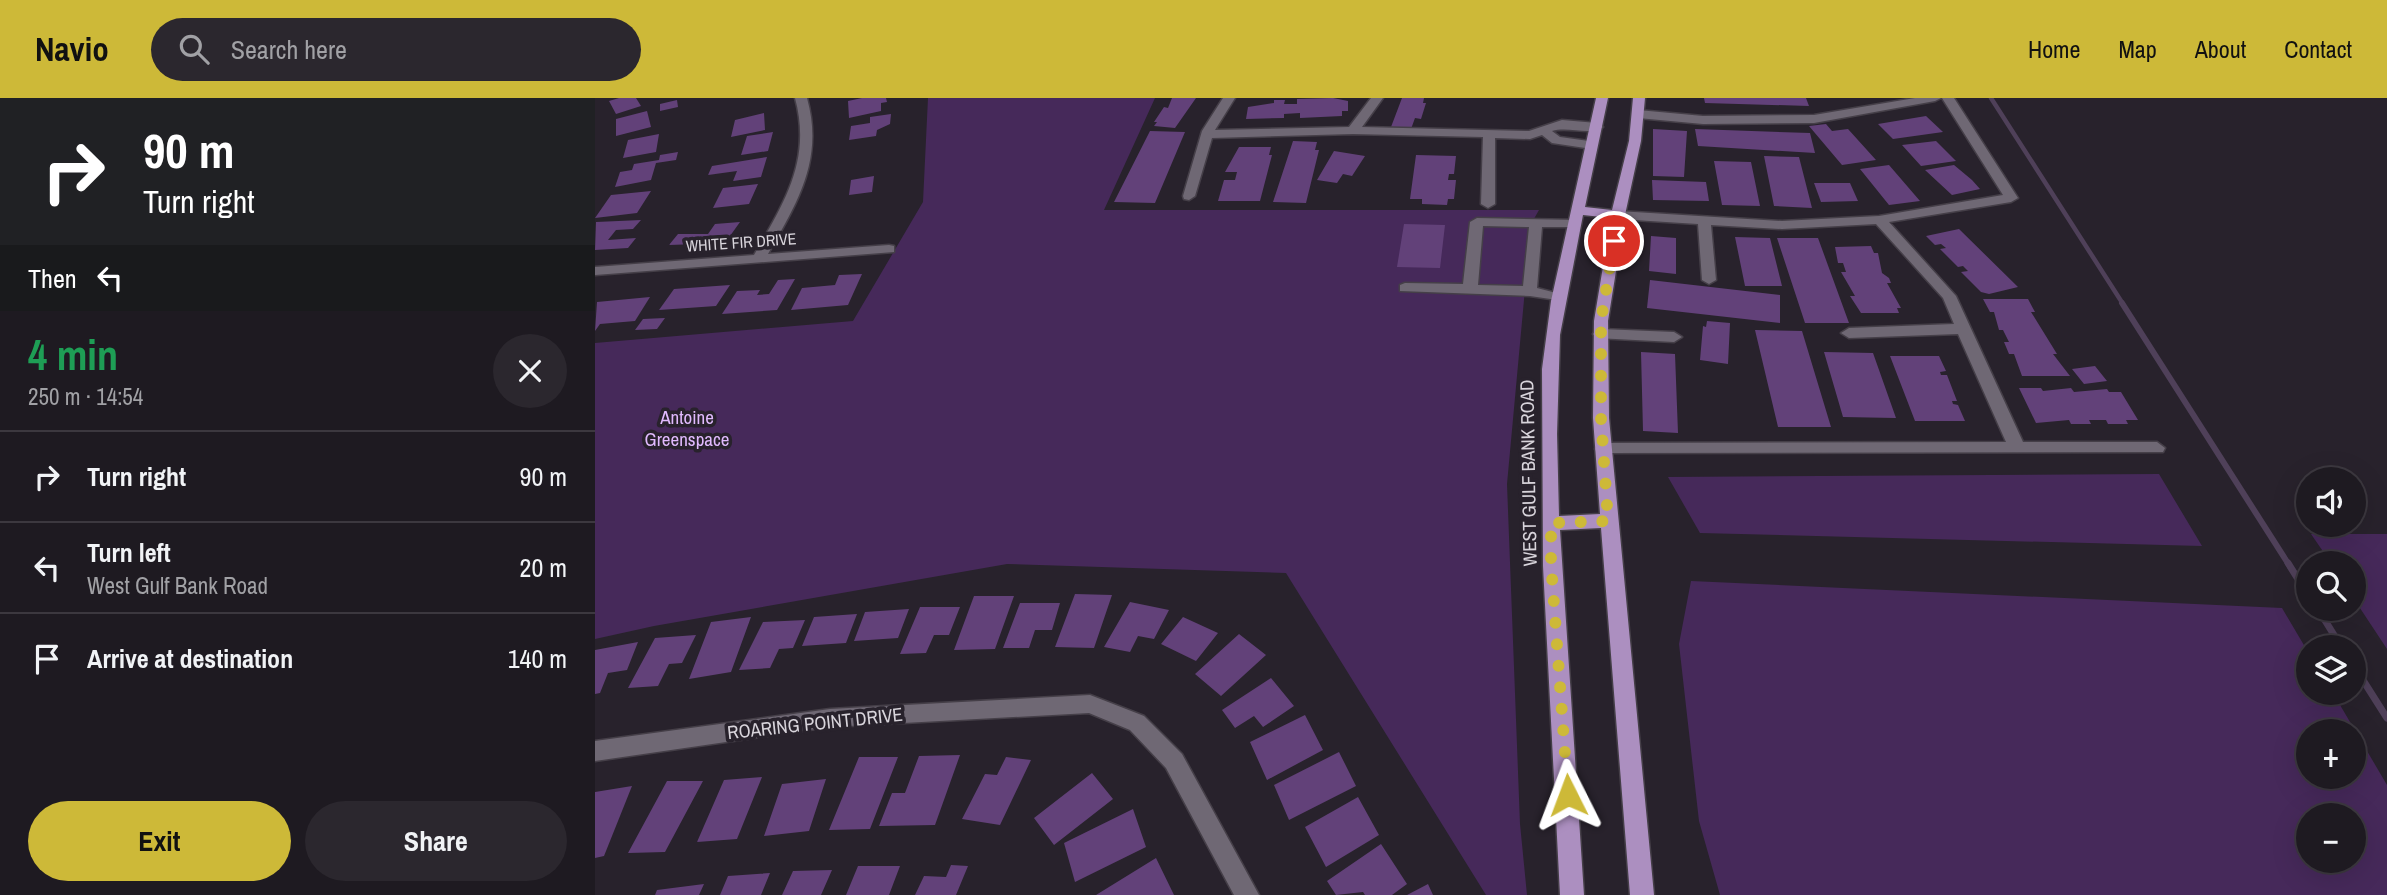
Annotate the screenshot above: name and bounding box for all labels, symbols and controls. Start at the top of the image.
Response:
search box [151,18,641,81]
text: Navio [35,27,109,71]
icon: search [175,30,213,68]
text: Search here [231,32,347,67]
text: Home [2028,33,2080,65]
text: Map [2118,33,2157,65]
text: About [2195,33,2246,65]
text: Contact [2284,33,2352,65]
text: 90 m [143,117,235,183]
icon: right [28,126,119,217]
text: Turn right [143,180,255,223]
pin [1584,211,1644,271]
icon: arrive [1595,222,1633,260]
street label: WHITE FIR DRIVE [685,227,797,257]
icon: left [91,259,129,297]
text: Then [28,261,77,296]
text: 4 min [28,327,118,383]
button: close [493,334,567,408]
street label: WEST GULF BANK ROAD [1513,379,1543,567]
text: 250 m · 14:54 [28,381,143,412]
park label: Antoine Greenspace [645,404,729,452]
icon: right [28,458,66,496]
text: Turn right [87,459,186,494]
text: 90 m [520,459,567,494]
map controls [2296,467,2366,873]
button: sound [2296,467,2366,537]
text: Turn left [87,535,171,570]
icon: left [28,549,66,587]
text: 20 m [520,550,567,585]
button: search [2296,551,2366,621]
text: West Gulf Bank Road [87,570,268,601]
button: layers [2296,635,2366,705]
icon: arrive [28,640,66,678]
text: Arrive at destination [87,641,293,676]
text: 140 m [508,641,567,676]
street label: ROARING POINT DRIVE [726,701,904,745]
button: + [2296,719,2366,789]
position arrow [1531,758,1605,832]
button: Exit [28,801,291,881]
button: Share [305,801,567,881]
button: − [2296,803,2366,873]

